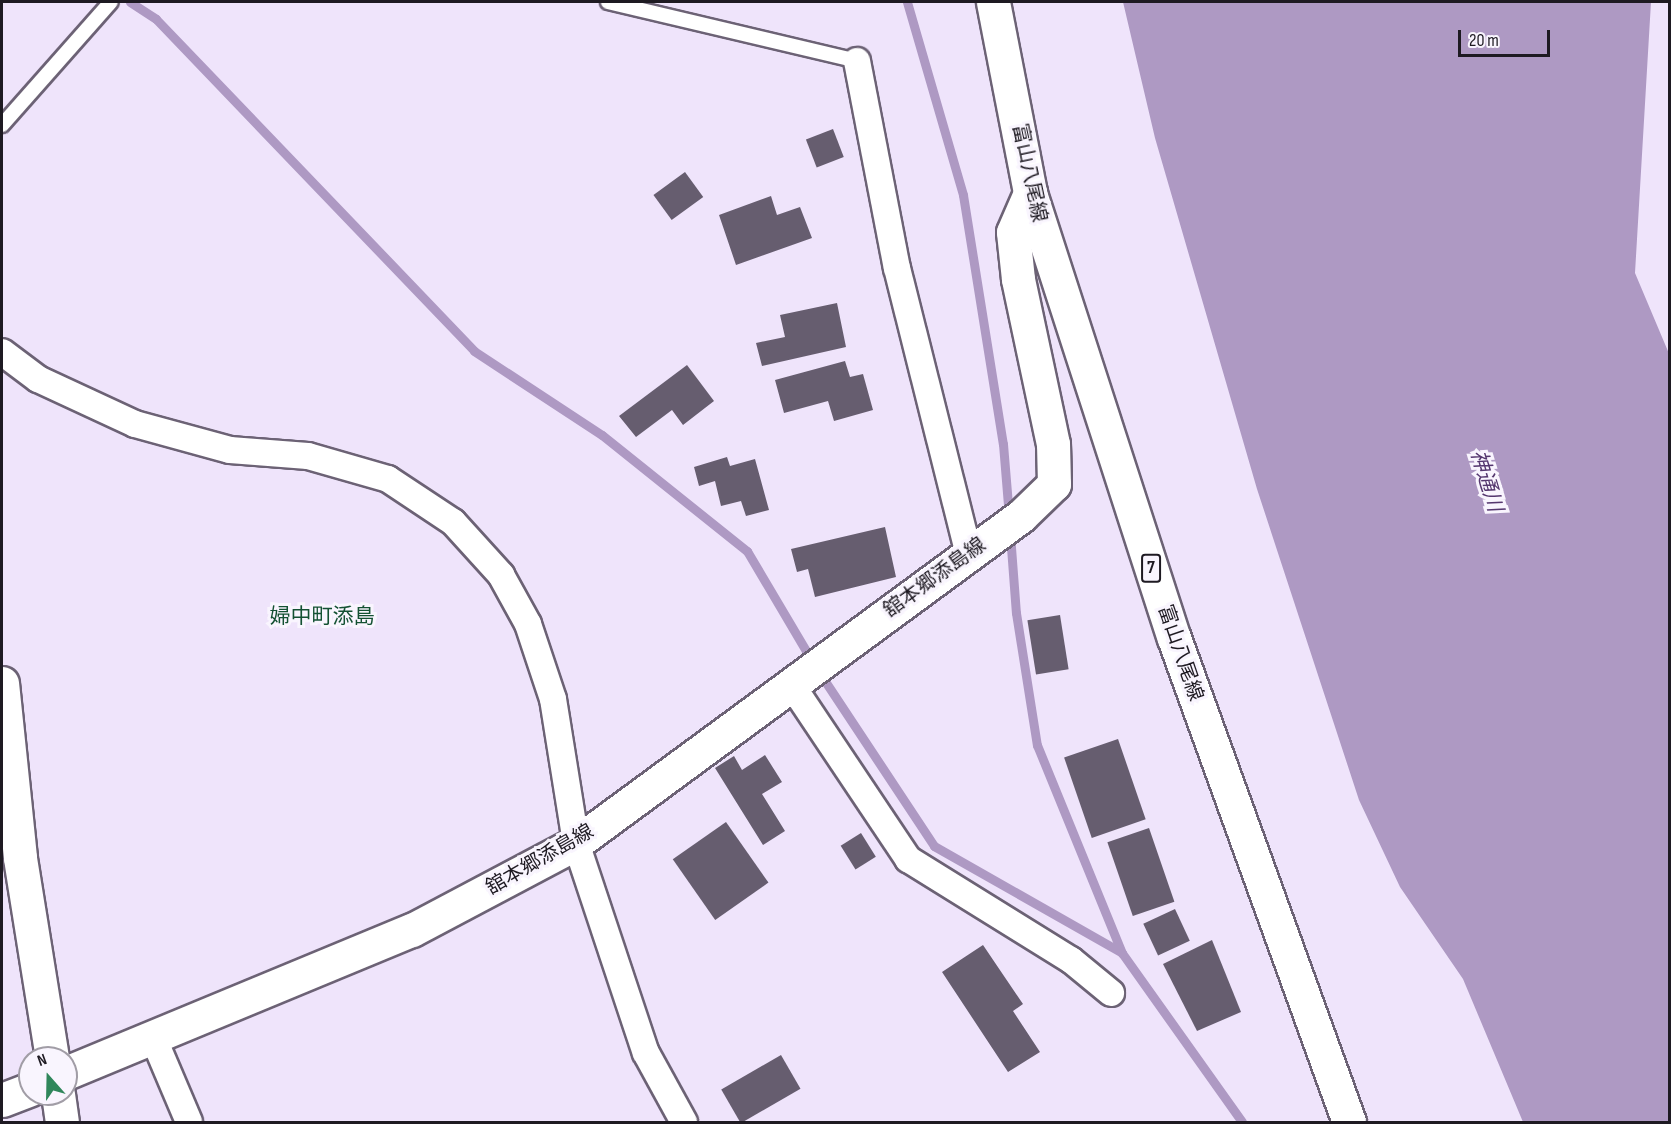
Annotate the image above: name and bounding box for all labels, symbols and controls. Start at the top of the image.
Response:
scale bar [1461,18,1552,56]
text: 20 m [1469,30,1499,51]
street label: 富山八尾線 [1007,122,1051,224]
water label: 神通川 [1465,447,1507,515]
street label: 舘本郷添島線 [879,533,991,623]
road number: 7 [1140,553,1162,583]
street label: 富山八尾線 [1152,602,1208,704]
district label: 婦中町添島 [270,604,374,630]
street label: 舘本郷添島線 [482,820,598,900]
north arrow [18,1046,78,1106]
text: N [35,1050,50,1071]

